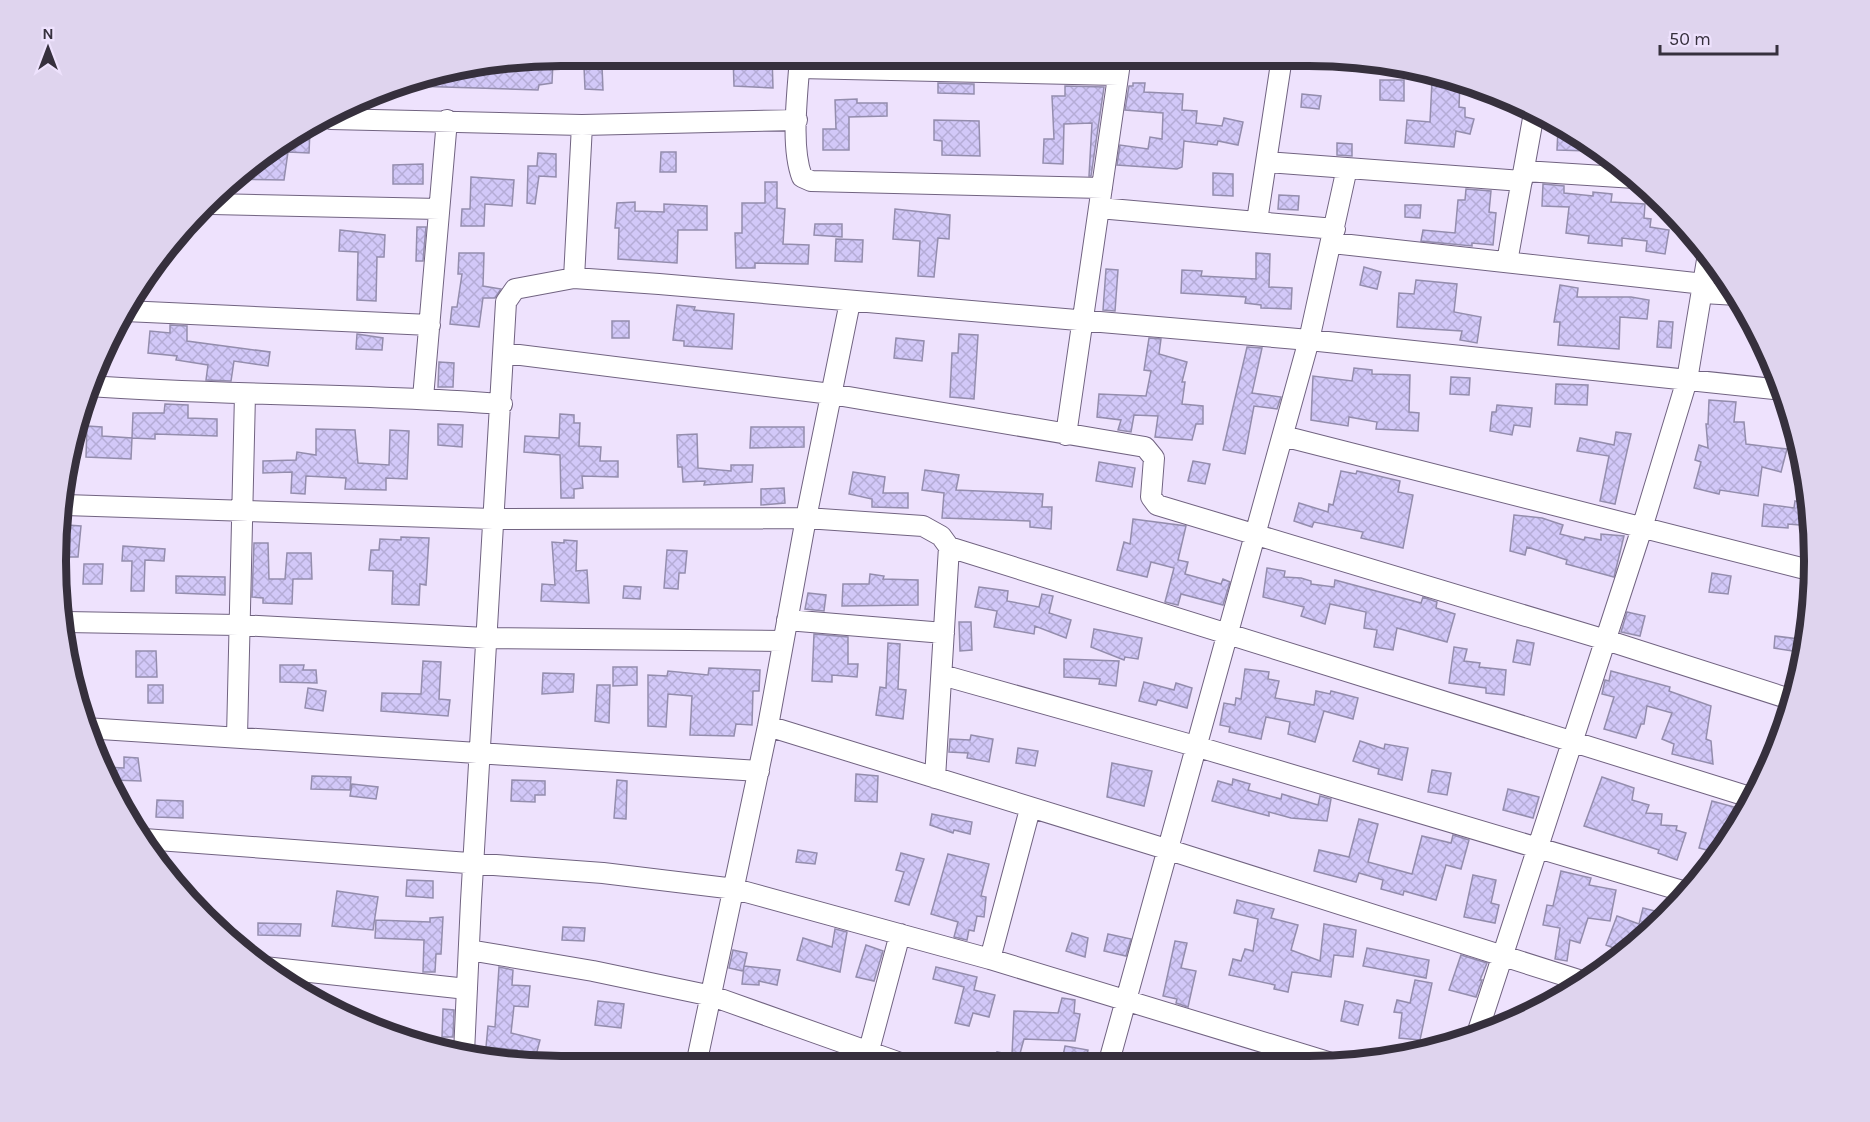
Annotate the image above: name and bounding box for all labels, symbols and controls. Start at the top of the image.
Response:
north arrow [18,18,78,78]
scale bar [1660,18,1777,56]
text: N [42,24,54,43]
text: 50 m [1669,28,1711,50]

